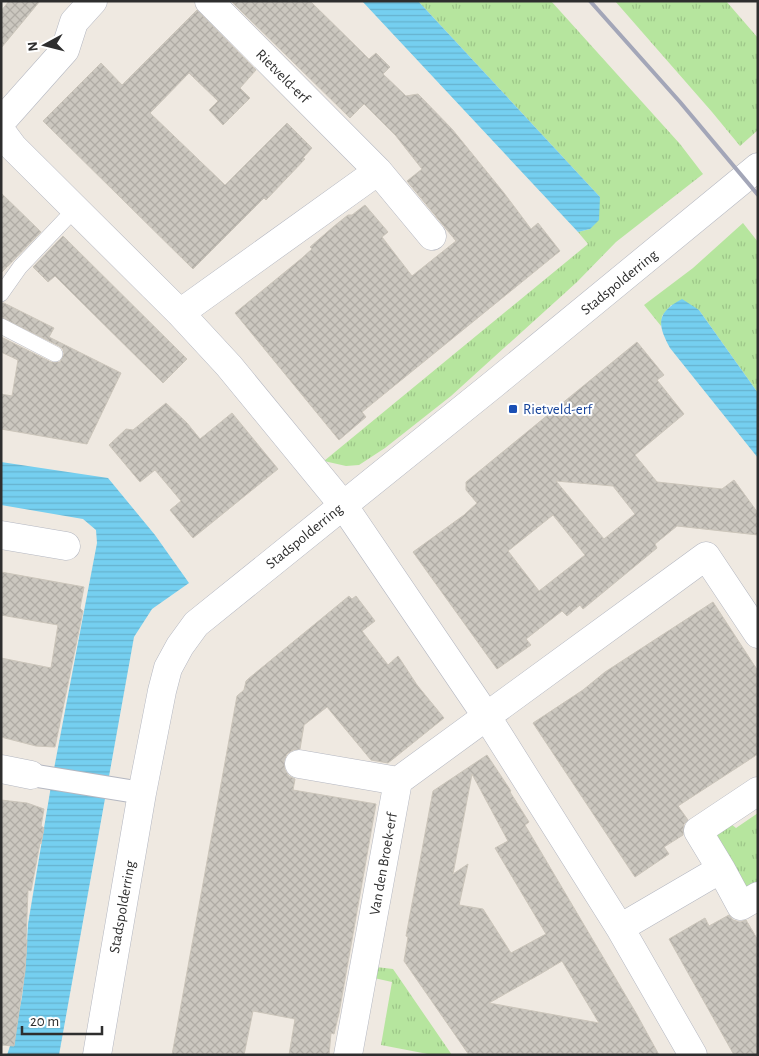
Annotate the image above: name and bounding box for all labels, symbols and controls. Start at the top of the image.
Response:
north arrow [20,20,70,70]
text: N [26,41,41,52]
street label: Rietveld-erf [253,47,313,107]
street label: Stadspolderring [578,247,661,318]
place label: Rietveld-erf [523,402,594,417]
marker: Rietveld-erf [507,403,519,415]
street label: Stadspolderring [263,501,346,572]
street label: Van den Broek-erf [367,810,400,917]
street label: Stadspolderring [107,859,138,955]
scale bar [22,1004,102,1036]
text: 20 m [30,1014,59,1029]

